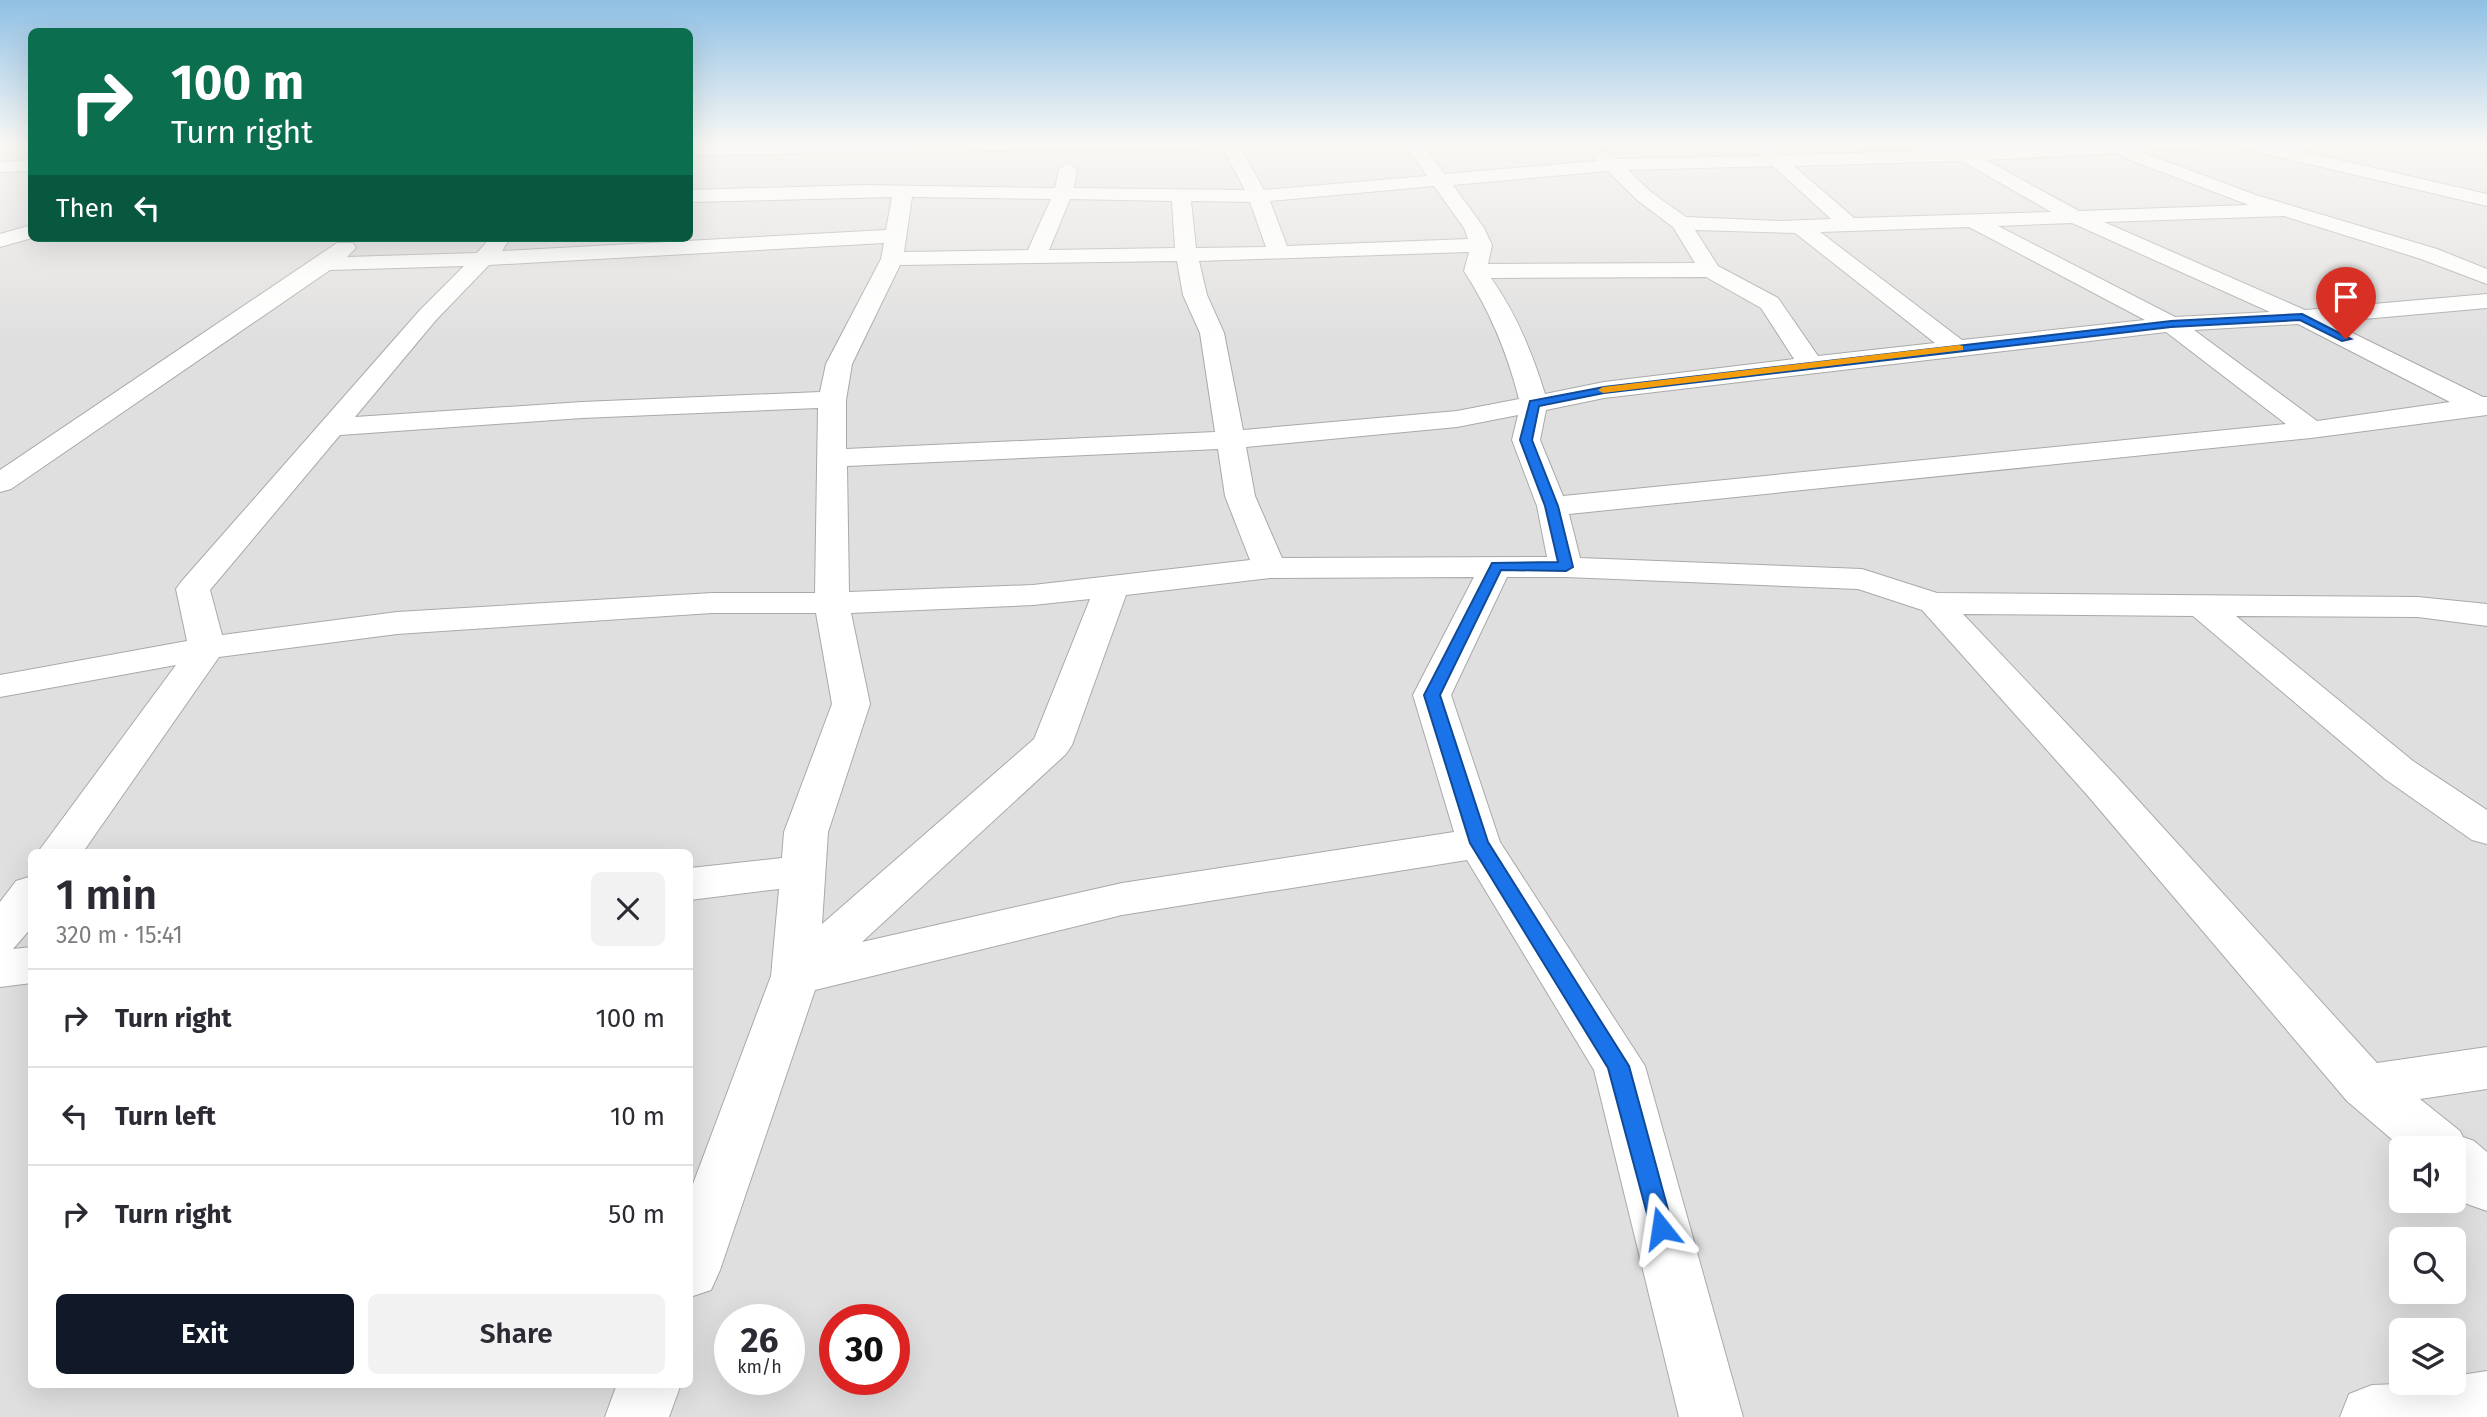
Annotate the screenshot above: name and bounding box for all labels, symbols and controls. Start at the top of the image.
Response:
text: 100 m [171,53,304,112]
icon: right [56,56,147,147]
text: Turn right [171,113,313,151]
icon: left [128,189,166,227]
text: Then [56,193,114,224]
pin [2316,267,2376,339]
icon: arrive [2327,278,2365,316]
text: 1 min [56,870,157,920]
button: close [591,872,665,946]
text: 320 m · 15:41 [56,921,183,949]
icon: right [56,999,94,1037]
text: Turn right [115,1003,232,1034]
text: 100 m [596,1003,665,1034]
icon: left [56,1097,94,1135]
text: Turn left [115,1101,216,1132]
text: 10 m [610,1101,665,1132]
map controls [2389,1136,2466,1395]
button: sound [2389,1136,2466,1213]
position arrow [1624,1191,1698,1265]
icon: right [56,1195,94,1233]
text: Turn right [115,1199,232,1230]
text: 50 m [608,1199,665,1230]
button: search [2389,1227,2466,1304]
button: Exit [56,1294,354,1374]
button: Share [368,1294,665,1374]
speed limit sign: 30 [819,1304,910,1395]
button: layers [2389,1318,2466,1395]
text: 26 [741,1319,778,1361]
text: km/h [737,1356,782,1378]

